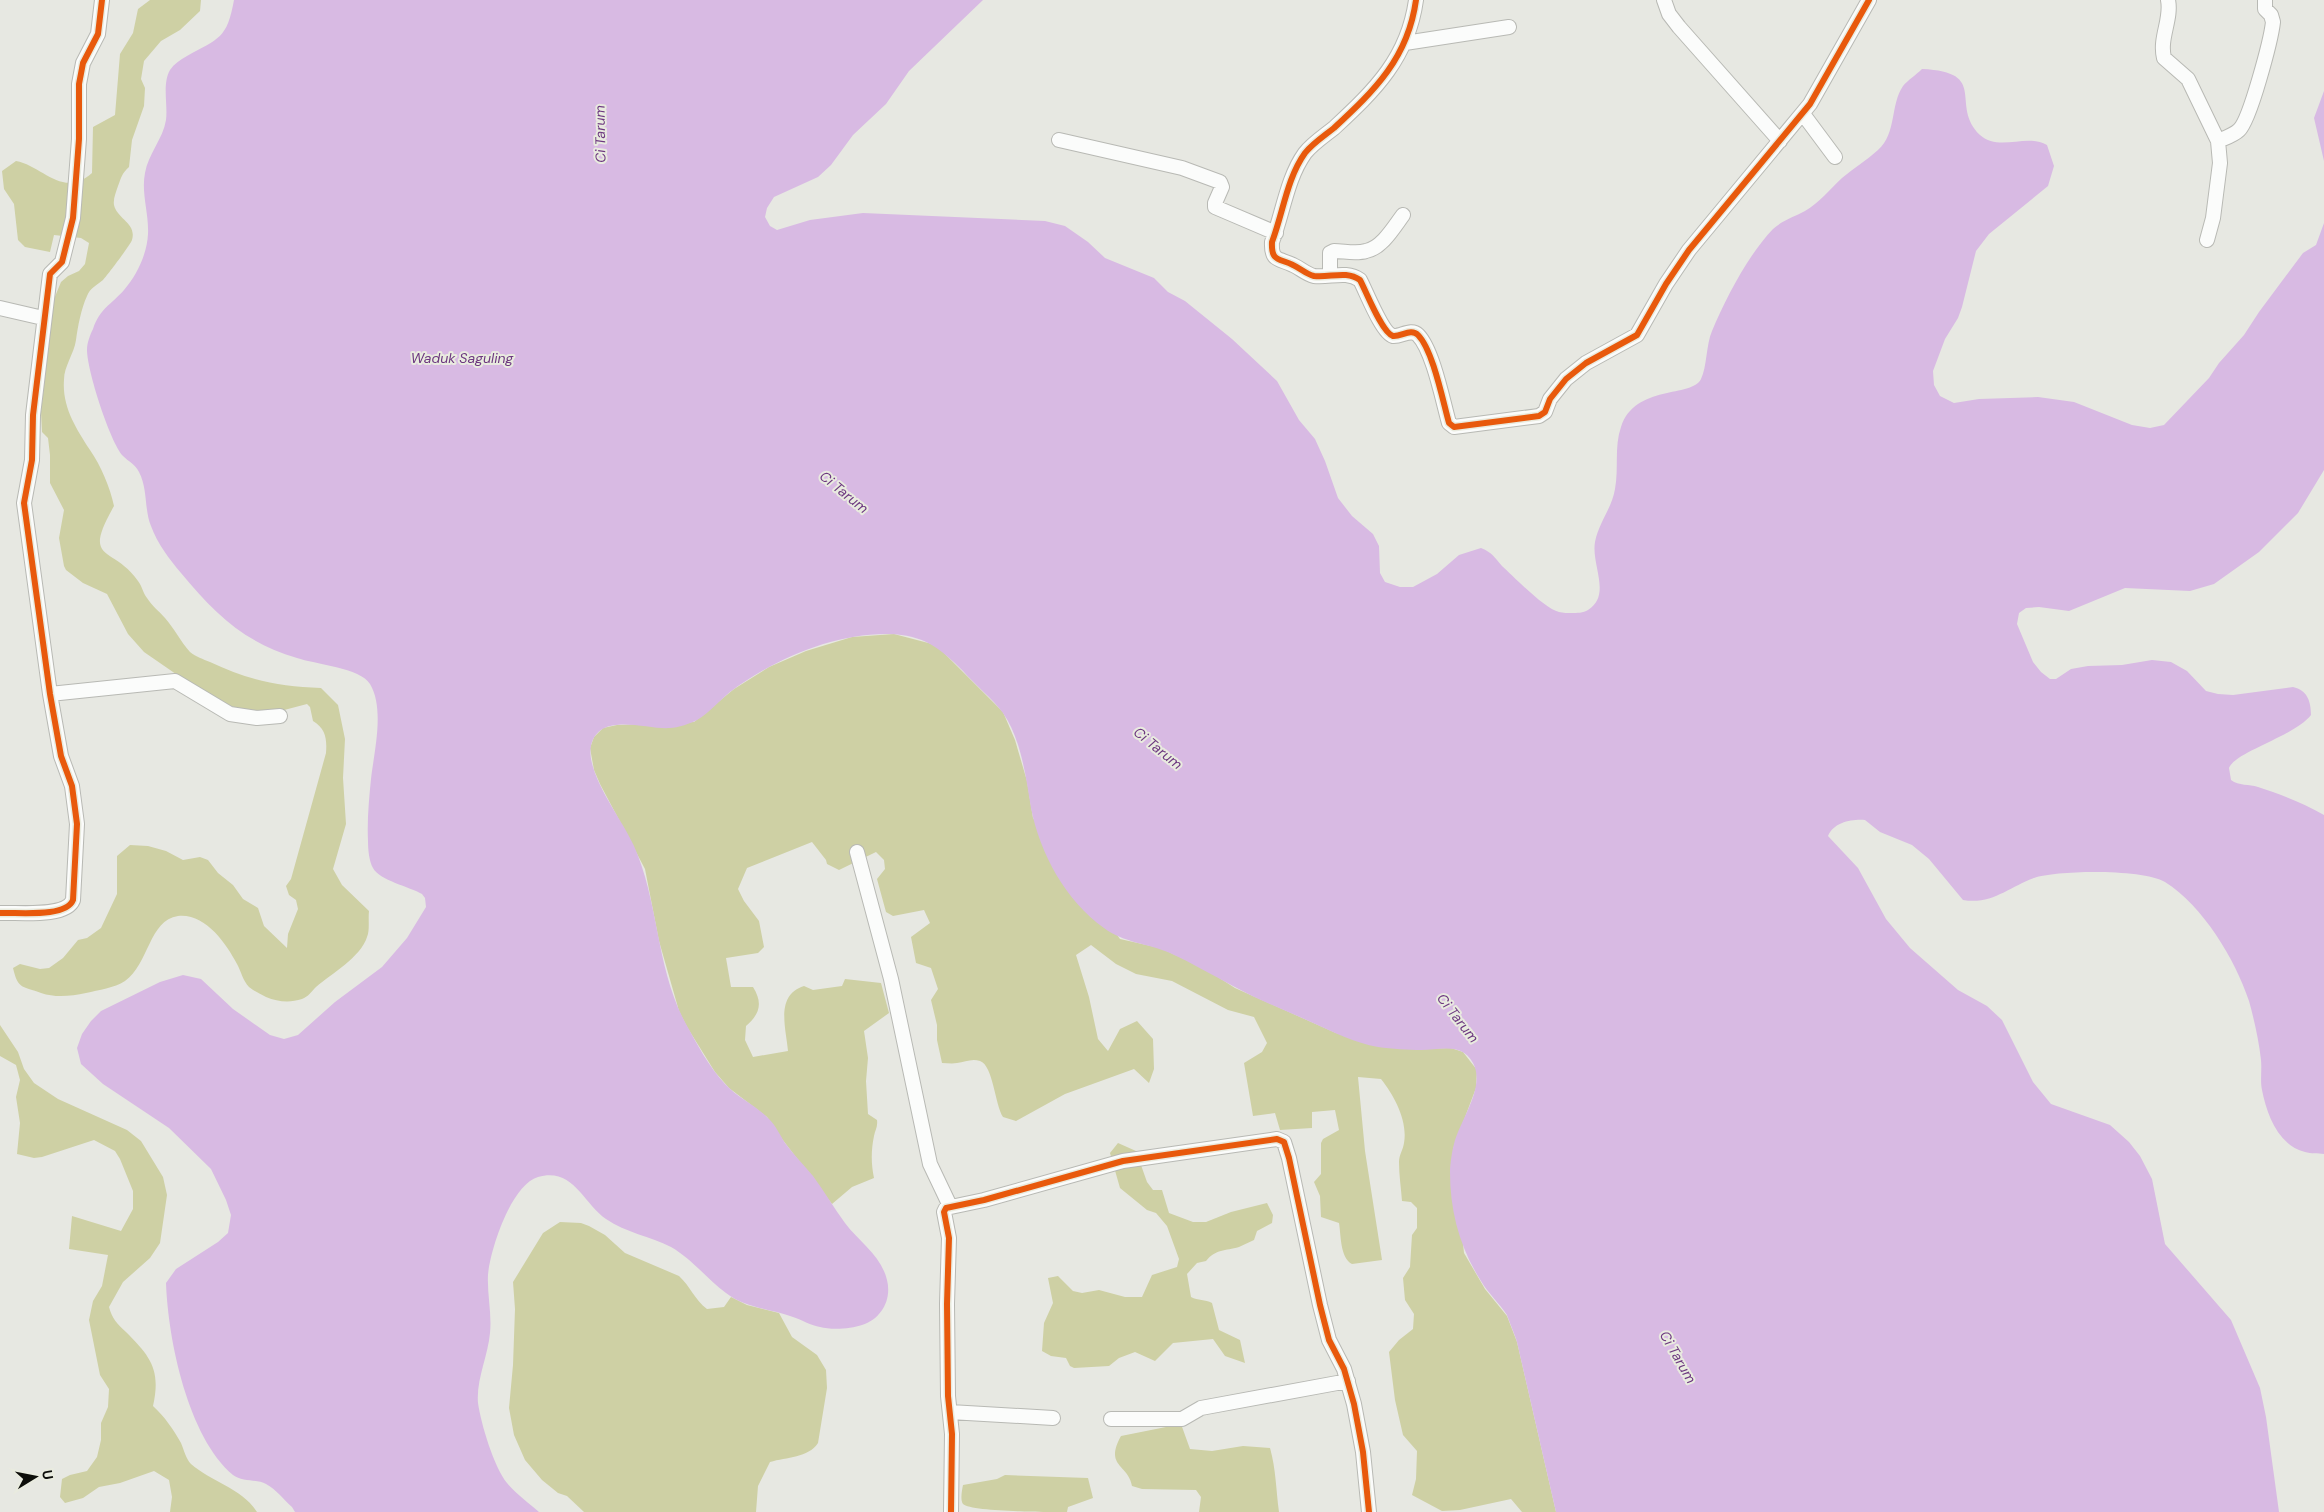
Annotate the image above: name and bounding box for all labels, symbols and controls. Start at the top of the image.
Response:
water label: Ci Tarum [590,105,610,163]
water label: Waduk Saguling [411,349,514,367]
water label: Ci Tarum [816,467,872,517]
water label: Ci Tarum [1130,723,1186,773]
water label: Ci Tarum [1433,990,1483,1046]
water label: Ci Tarum [1656,1328,1700,1386]
north arrow [10,1452,60,1502]
text: U [38,1468,57,1481]

